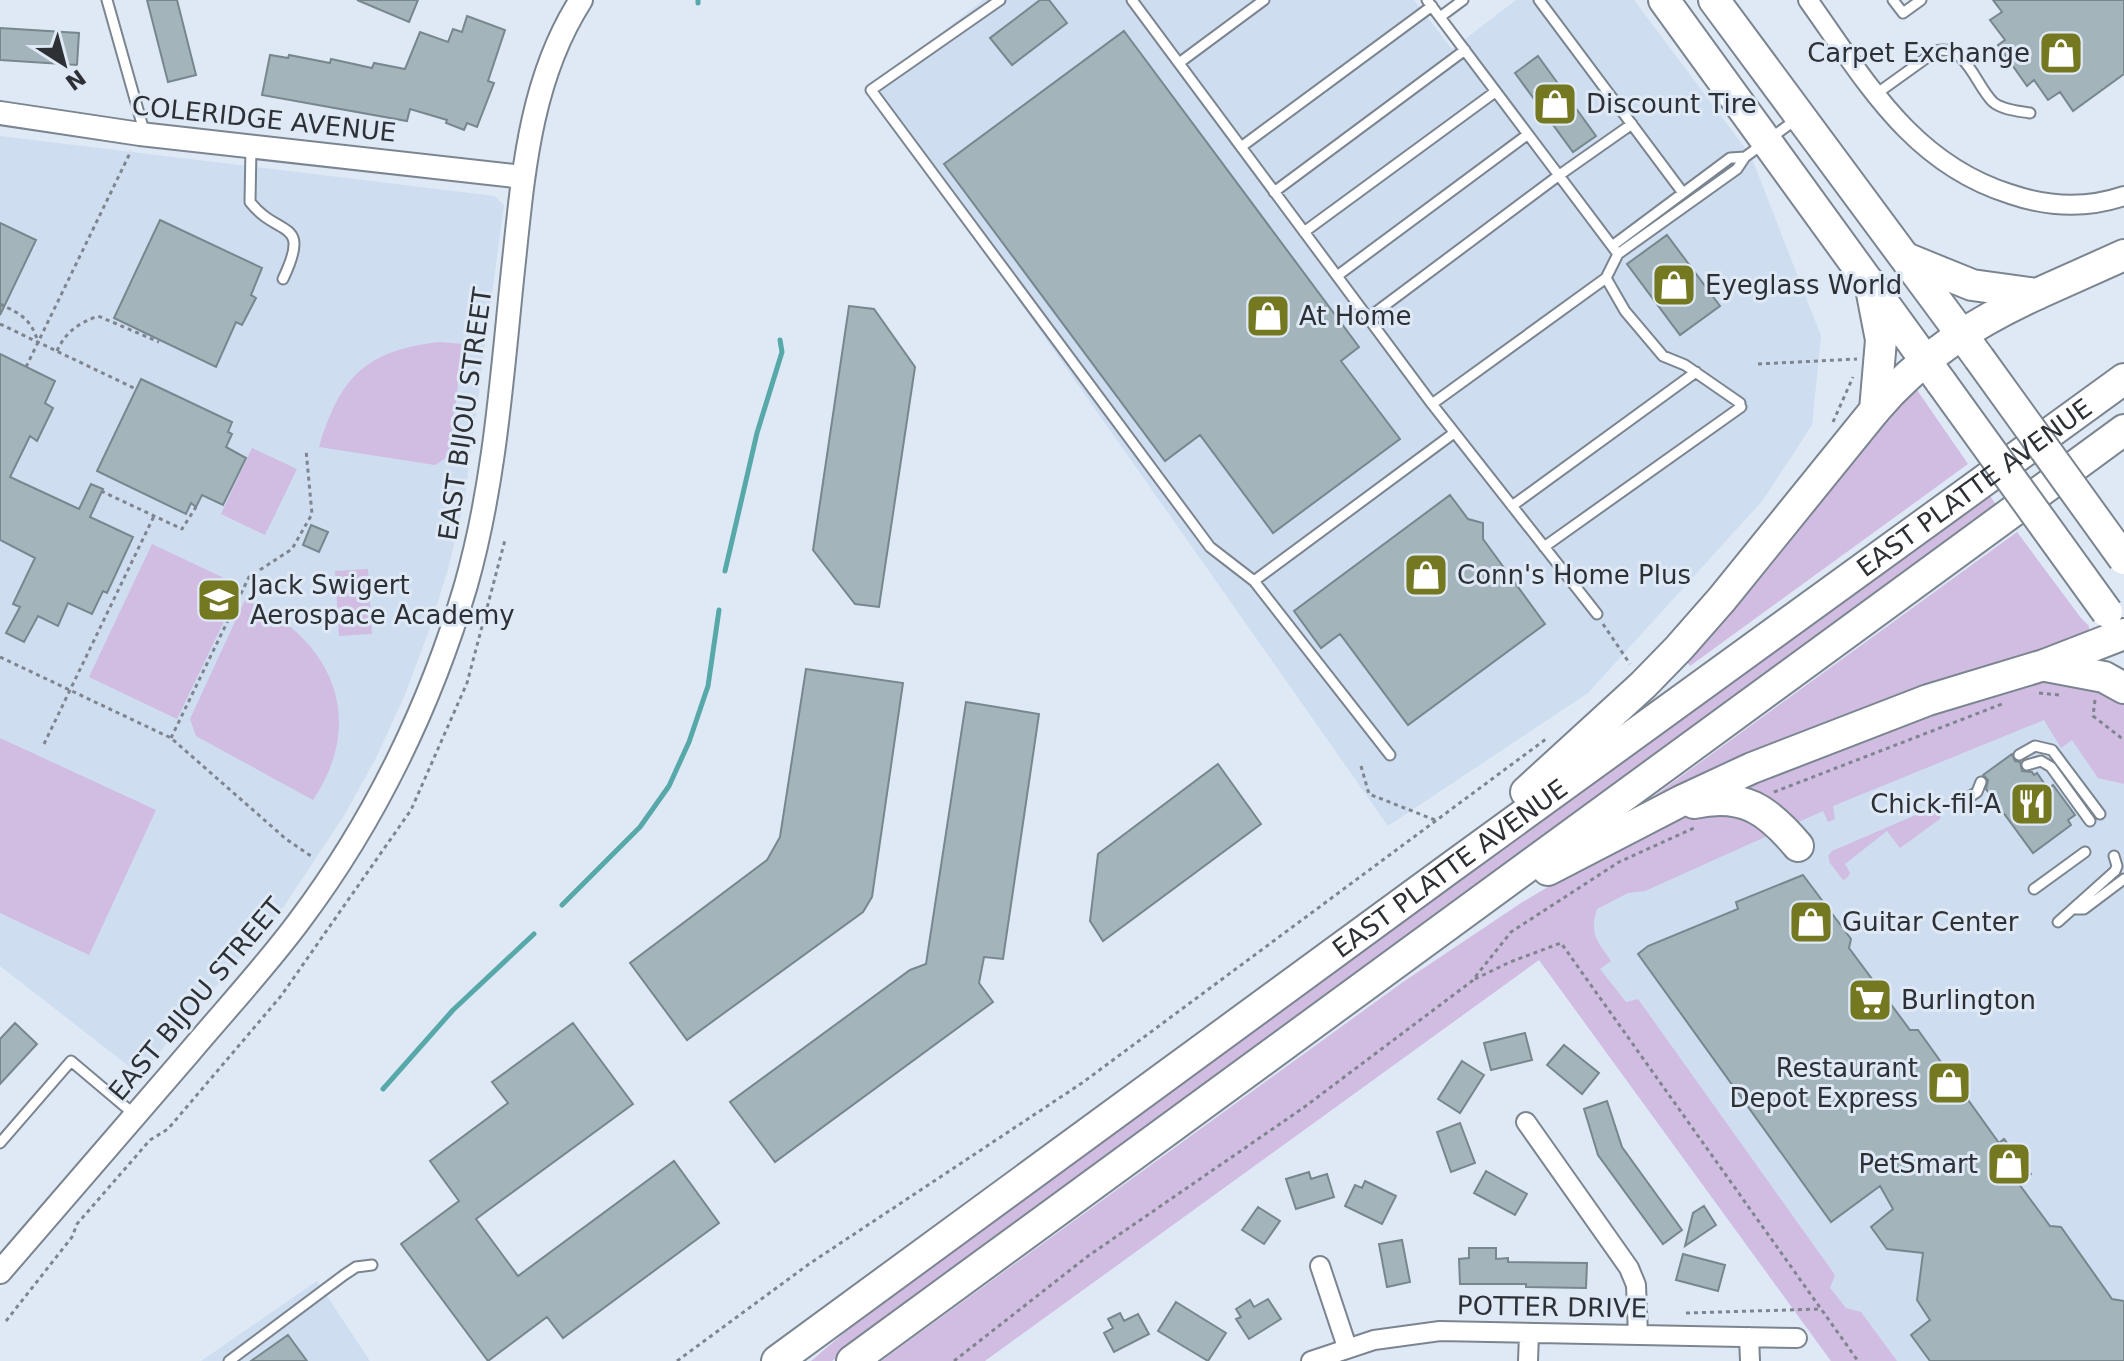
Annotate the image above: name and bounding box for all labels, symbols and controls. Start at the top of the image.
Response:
north arrow [24,24,104,104]
shop icon: Carpet Exchange [2037,29,2085,77]
place label: Carpet Exchange [1807,38,2030,68]
text: N [61,64,90,95]
shop icon: Discount Tire [1531,80,1579,128]
place label: Discount Tire [1586,89,1757,119]
street label: COLERIDGE AVENUE [130,90,398,148]
shop icon: Eyeglass World [1650,261,1698,309]
place label: Eyeglass World [1705,270,1902,300]
street label: EAST BIJOU STREET [432,286,498,542]
shop icon: At Home [1244,292,1292,340]
place label: At Home [1299,301,1412,331]
street label: EAST PLATTE AVENUE [1851,392,2098,583]
shop icon: Conn's Home Plus [1402,551,1450,599]
place label: Conn's Home Plus [1457,560,1691,590]
place label: Jack Swigert Aerospace Academy [248,570,515,630]
school or university icon: Jack Swigert Aerospace Academy [195,576,243,624]
street label: EAST PLATTE AVENUE [1327,773,1573,964]
restaurant icon: Chick-fil-A [2008,780,2056,828]
place label: Chick-fil-A [1870,789,2001,819]
street label: EAST BIJOU STREET [103,892,290,1106]
shop icon: Guitar Center [1787,898,1835,946]
place label: Guitar Center [1842,907,2019,937]
supermarket icon: Burlington [1846,976,1894,1024]
place label: Burlington [1901,985,2036,1015]
place label: Restaurant Depot Express [1730,1053,1918,1113]
shop icon: Restaurant Depot Express [1925,1059,1973,1107]
shop icon: PetSmart [1985,1140,2033,1188]
place label: PetSmart [1858,1149,1978,1179]
street label: POTTER DRIVE [1457,1290,1647,1324]

